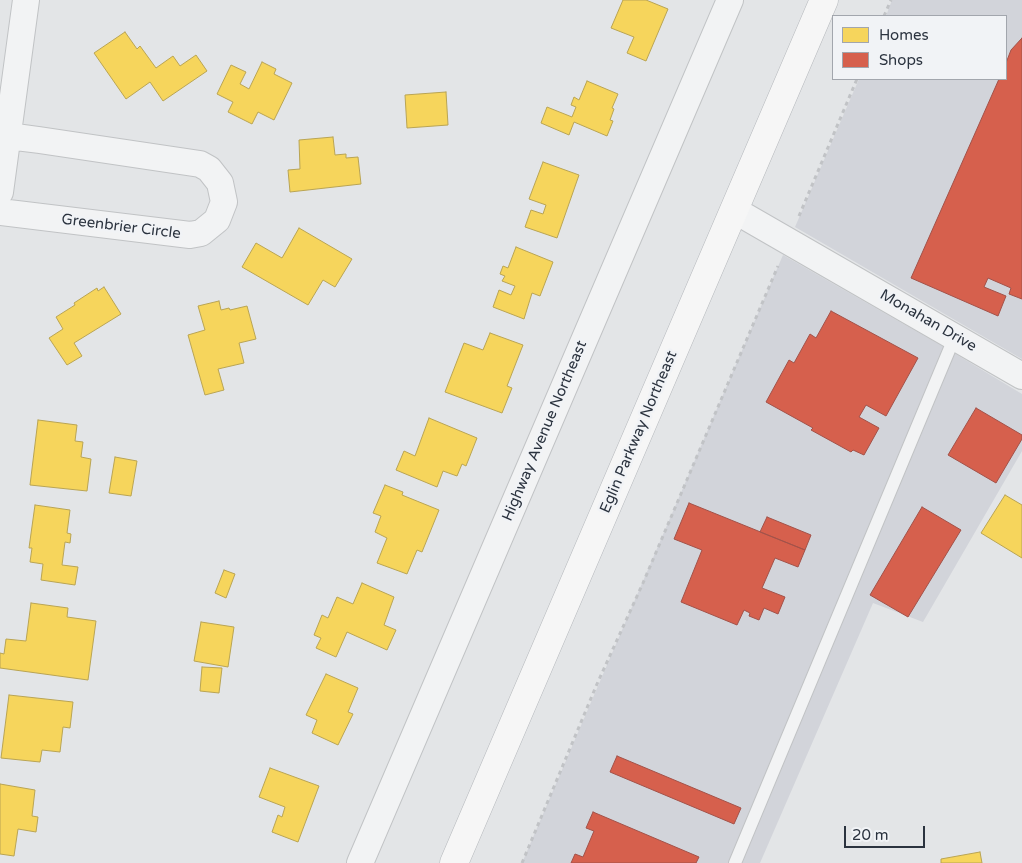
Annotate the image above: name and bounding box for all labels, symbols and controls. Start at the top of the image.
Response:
legend [832,15,1007,80]
text: Homes [879,26,929,44]
text: Shops [879,51,923,69]
street label: Greenbrier Circle [60,211,182,243]
street label: Monahan Drive [877,286,979,356]
street label: Highway Avenue Northeast [499,338,591,524]
street label: Eglin Parkway Northeast [597,348,681,516]
scale bar [847,816,928,848]
text: 20 m [852,826,889,844]

